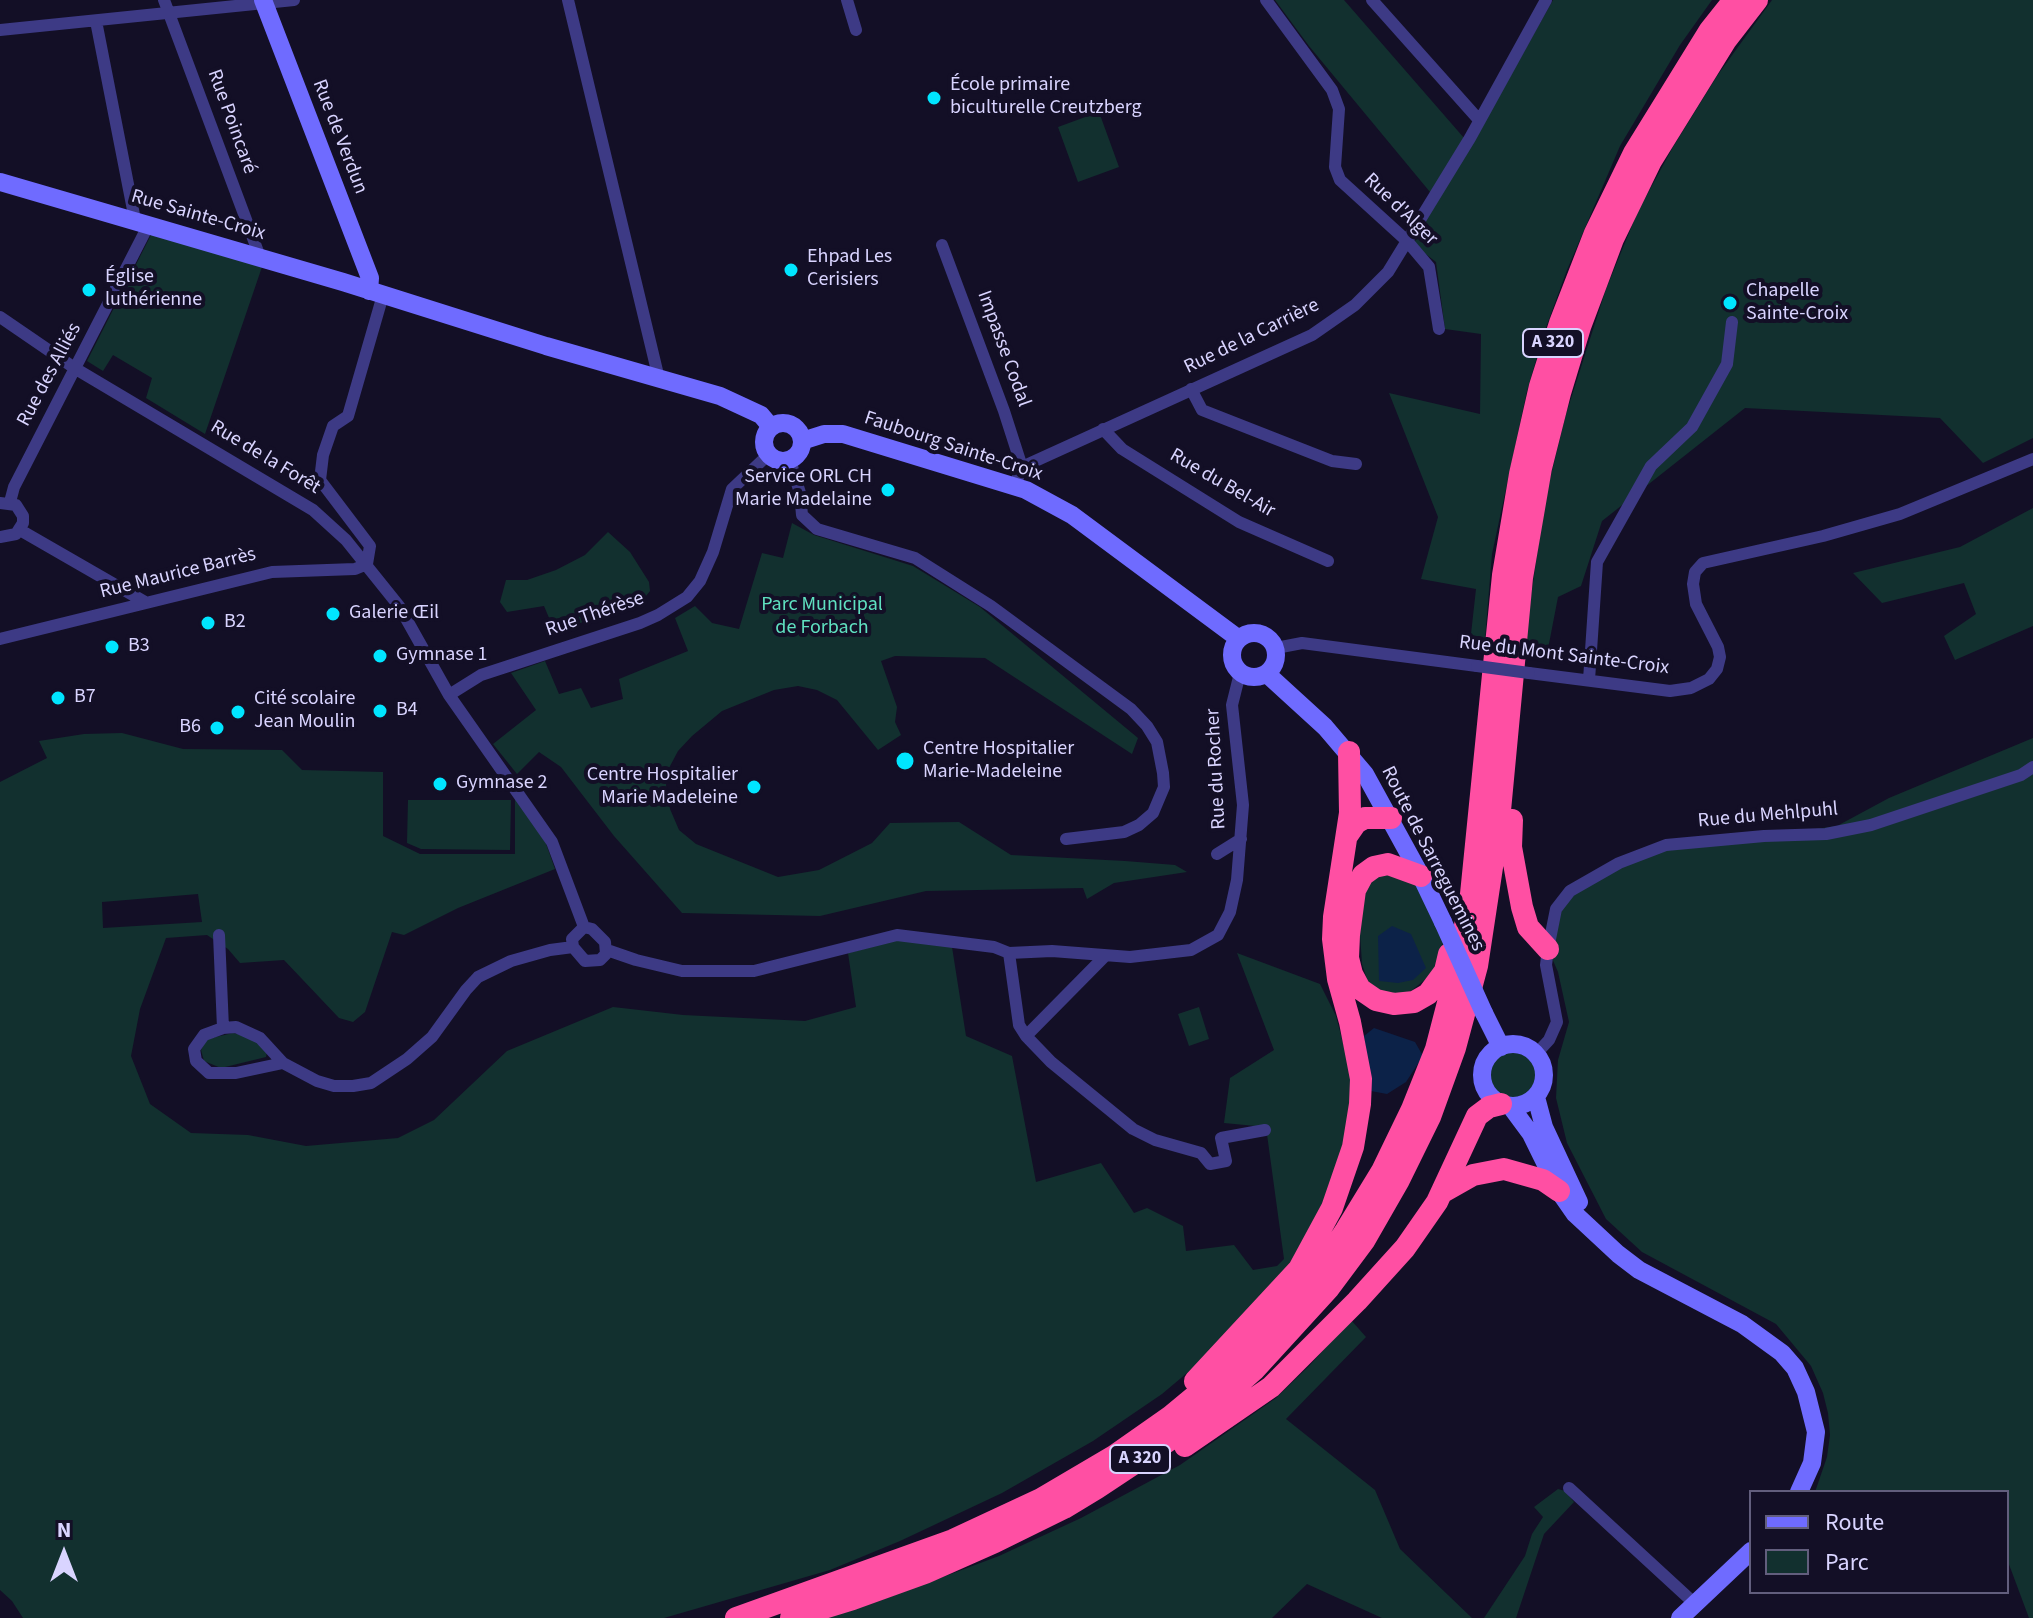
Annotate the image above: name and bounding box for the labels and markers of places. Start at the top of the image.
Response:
place label: École primaire biculturelle Creutzberg [950,74,1142,121]
marker: École primaire biculturelle Creutzberg [925,89,943,107]
place label: Ehpad Les Cerisiers [807,246,892,293]
marker: Ehpad Les Cerisiers [782,261,800,279]
place label: Église luthérienne [105,266,202,313]
place label: Chapelle Sainte-Croix [1746,280,1848,327]
marker: Église luthérienne [80,281,98,299]
marker: Chapelle Sainte-Croix [1721,294,1739,312]
place label: Service ORL CH Marie Madelaine [735,466,872,513]
marker: Service ORL CH Marie Madelaine [879,481,897,499]
place label: Galerie Œil [349,602,439,626]
marker: Galerie Œil [324,605,342,623]
place label: B2 [224,611,246,635]
marker: B2 [199,614,217,632]
place label: B3 [128,635,150,659]
marker: B3 [103,638,121,656]
place label: Gymnase 1 [396,644,488,668]
marker: Gymnase 1 [371,647,389,665]
place label: B7 [74,686,96,710]
place label: Cité scolaire Jean Moulin [254,688,355,735]
marker: B7 [49,689,67,707]
place label: B4 [396,699,418,723]
marker: B4 [371,702,389,720]
marker: Cité scolaire Jean Moulin [229,703,247,721]
place label: B6 [179,716,201,740]
marker: B6 [208,719,226,737]
place label: Centre Hospitalier Marie-Madeleine [923,738,1074,785]
marker: Centre Hospitalier Marie-Madeleine [894,750,916,772]
place label: Centre Hospitalier Marie Madeleine [587,764,738,811]
place label: Gymnase 2 [456,772,548,796]
marker: Gymnase 2 [431,775,449,793]
marker: Centre Hospitalier Marie Madeleine [745,778,763,796]

